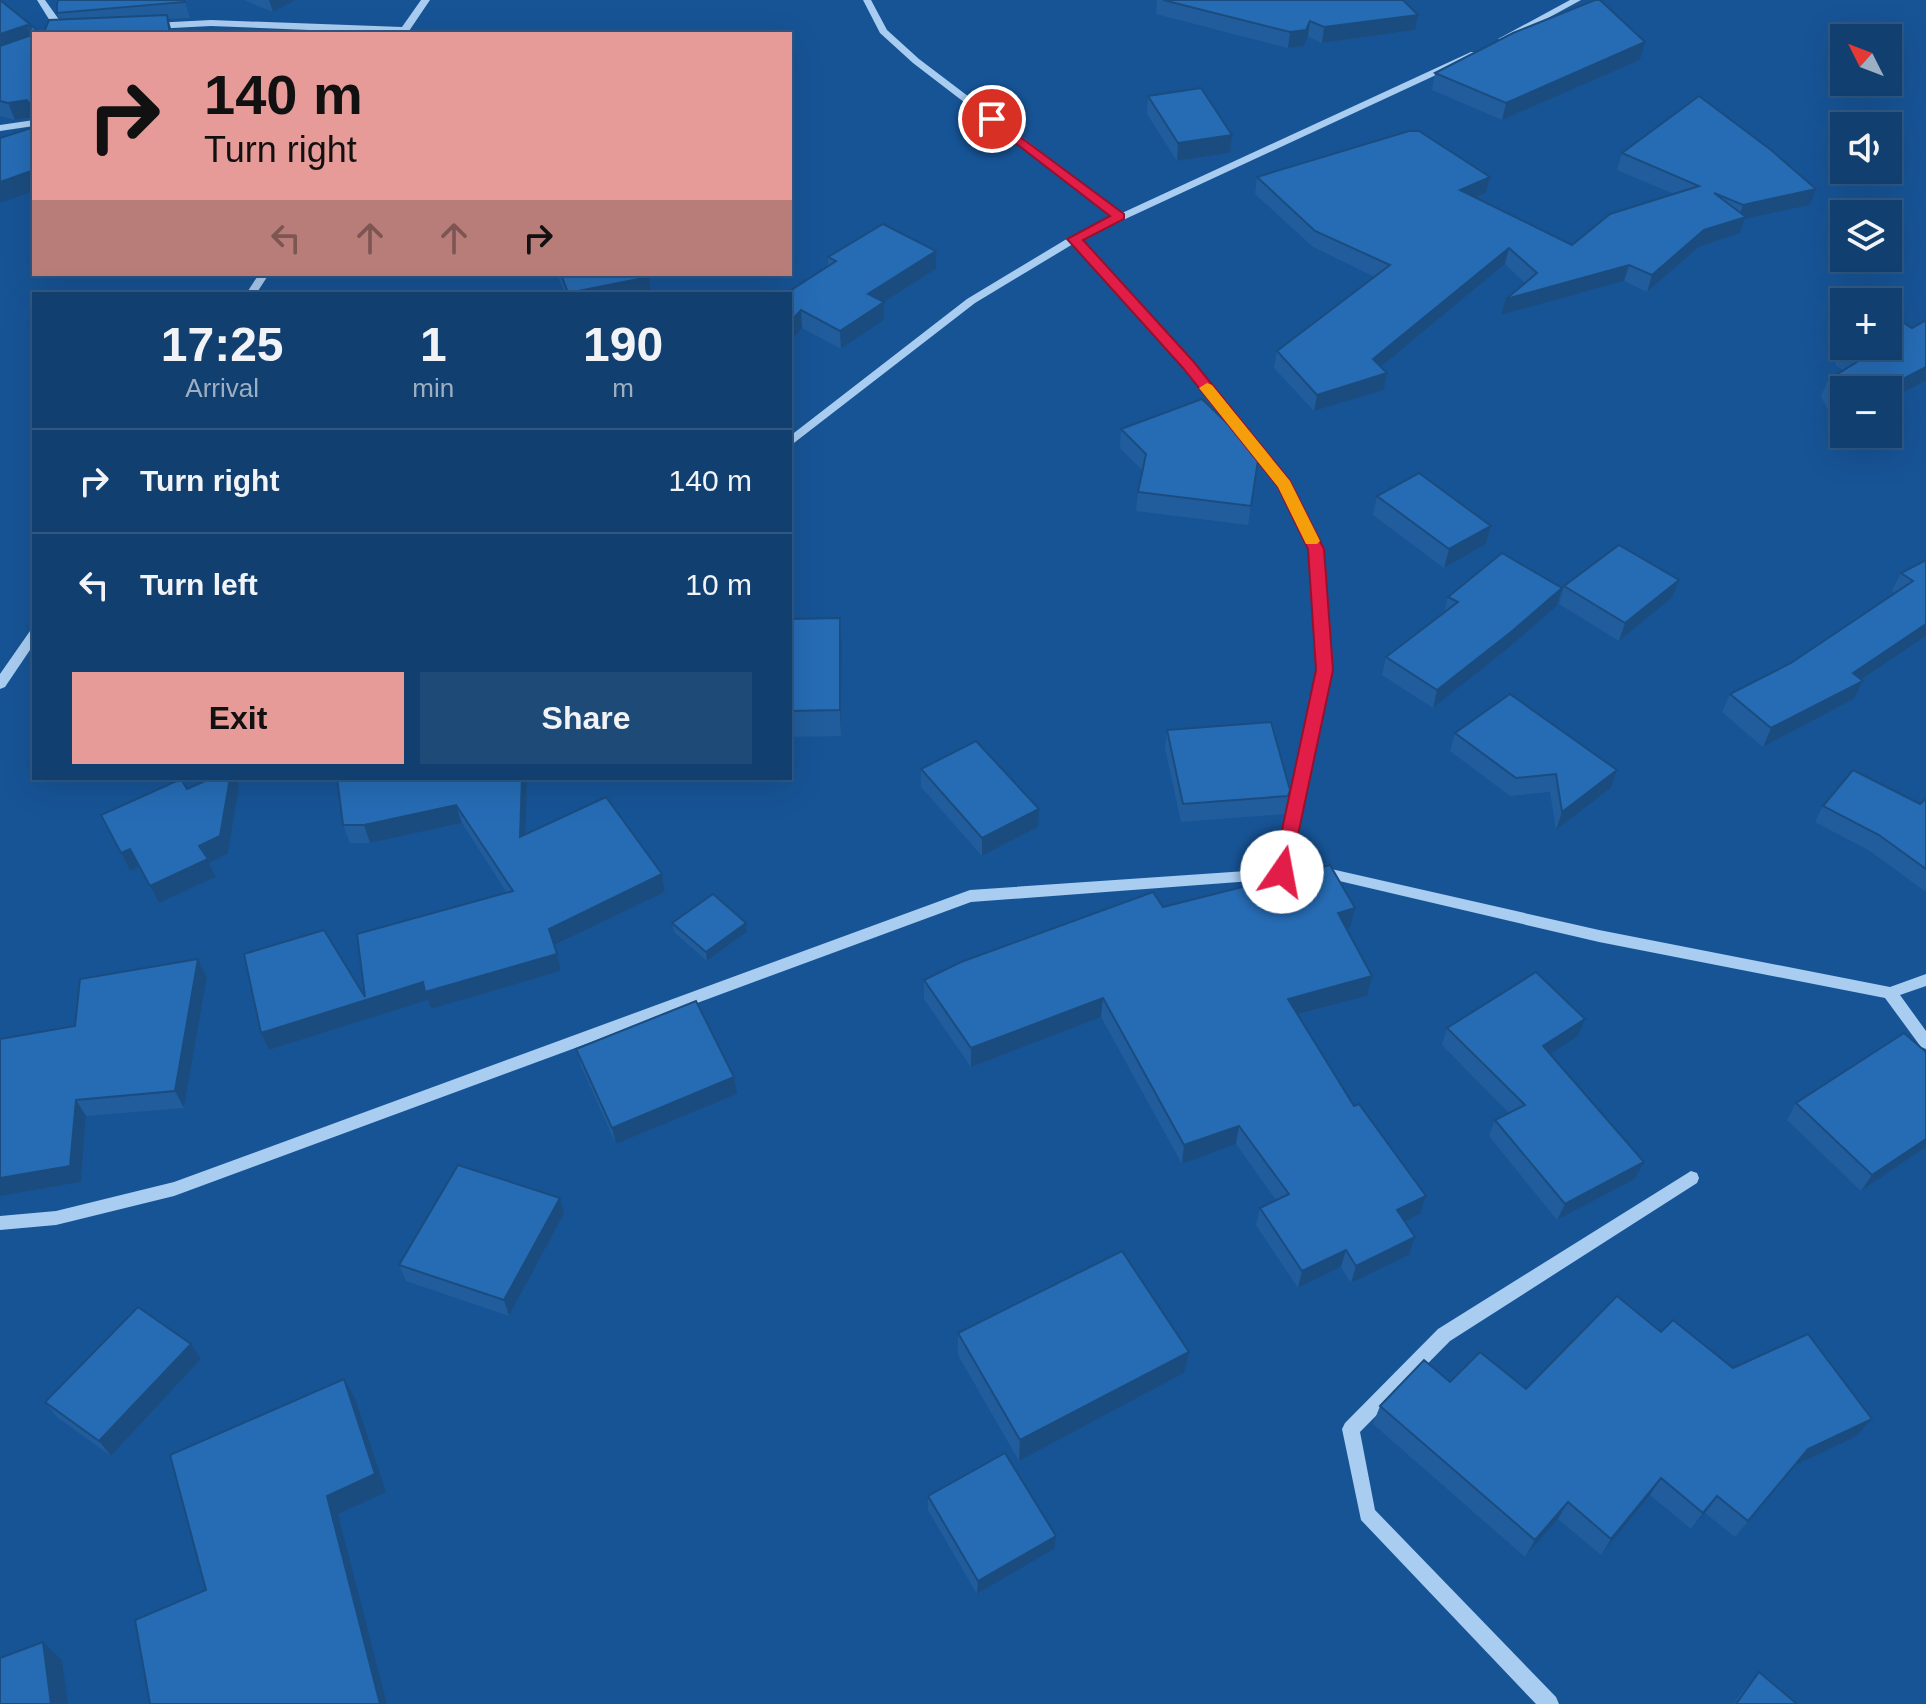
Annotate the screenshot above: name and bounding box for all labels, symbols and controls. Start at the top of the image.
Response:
north arrow [1830,24,1902,96]
map controls [1830,24,1902,448]
text: 140 m [204,63,363,126]
icon: right [72,64,176,168]
pin [958,85,1026,153]
icon: arrive [970,97,1014,141]
button: sound [1830,112,1902,184]
text: Turn right [204,129,357,170]
button: layers [1830,200,1902,272]
icon: left [264,216,308,260]
icon: ahead [348,216,392,260]
icon: ahead [432,216,476,260]
icon: right [516,216,560,260]
button: + [1830,288,1902,360]
text: 17:25 [161,318,284,371]
text: 1 [420,318,447,371]
text: 190 [583,318,663,371]
text: Arrival [185,373,259,403]
text: min [412,373,454,403]
text: m [612,373,634,403]
button: − [1830,376,1902,448]
icon: right [72,459,116,503]
text: Turn right [140,464,279,497]
text: 140 m [669,464,752,497]
icon: left [72,563,116,607]
text: Turn left [140,568,258,601]
text: 10 m [685,568,752,601]
button: Exit [72,672,404,764]
button: Share [420,672,752,764]
position arrow [1240,830,1324,914]

